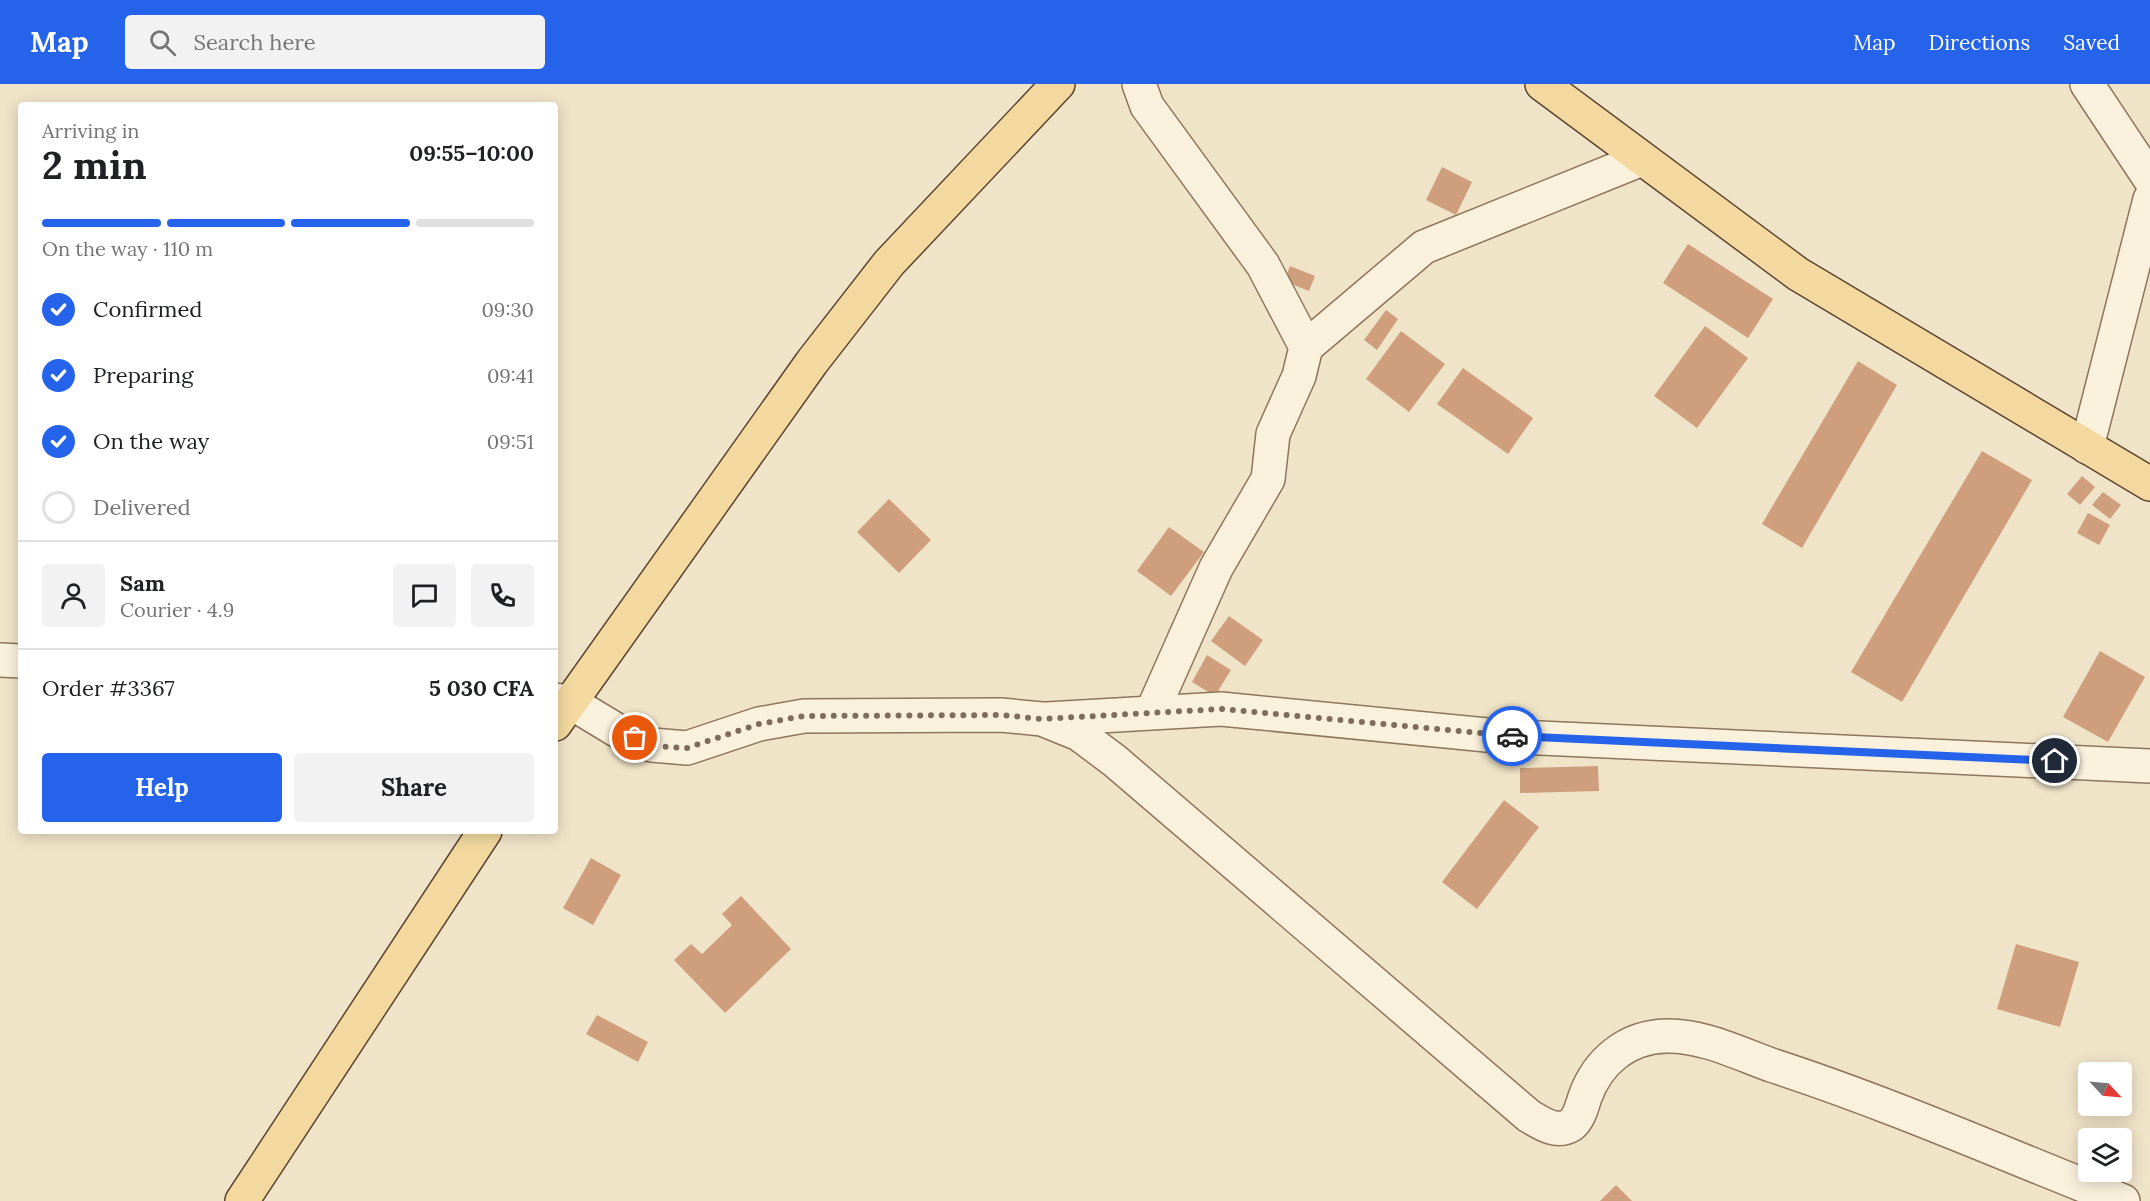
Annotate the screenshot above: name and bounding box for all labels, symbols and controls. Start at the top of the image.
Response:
search box [125,15,545,69]
text: Map [30,24,89,60]
icon: search [146,26,179,59]
text: Search here [194,28,316,56]
text: Map [1853,29,1896,56]
text: Directions [1929,29,2030,56]
text: Saved [2063,29,2120,56]
text: Arriving in [42,118,139,143]
text: 09:55–10:00 [409,139,534,167]
text: 2 min [42,140,147,190]
text: On the way · 110 m [42,236,213,261]
icon: check [42,293,75,326]
text: Confirmed [93,295,202,323]
text: 09:30 [481,297,534,322]
icon: check [42,359,75,392]
text: Preparing [93,361,193,389]
text: 09:41 [487,363,534,388]
icon: check [42,425,75,458]
text: On the way [93,427,209,455]
text: 09:51 [487,429,534,454]
text: Delivered [93,493,191,521]
button: person [42,564,105,627]
button: chat [393,564,456,627]
button: phone [471,564,534,627]
text: Sam [120,569,165,597]
text: Courier · 4.9 [120,597,234,622]
text: Order #3367 [42,674,175,702]
text: 5 030 CFA [429,674,534,702]
courier [1482,706,1542,766]
pin [609,712,660,763]
icon: car [1496,720,1529,753]
icon: bag [618,721,651,754]
pin [2029,735,2080,786]
icon: home [2038,744,2071,777]
button: Help [42,753,282,822]
button: Share [294,753,534,822]
north arrow [2078,1062,2132,1116]
map controls [2078,1062,2132,1182]
button: layers [2078,1128,2132,1182]

